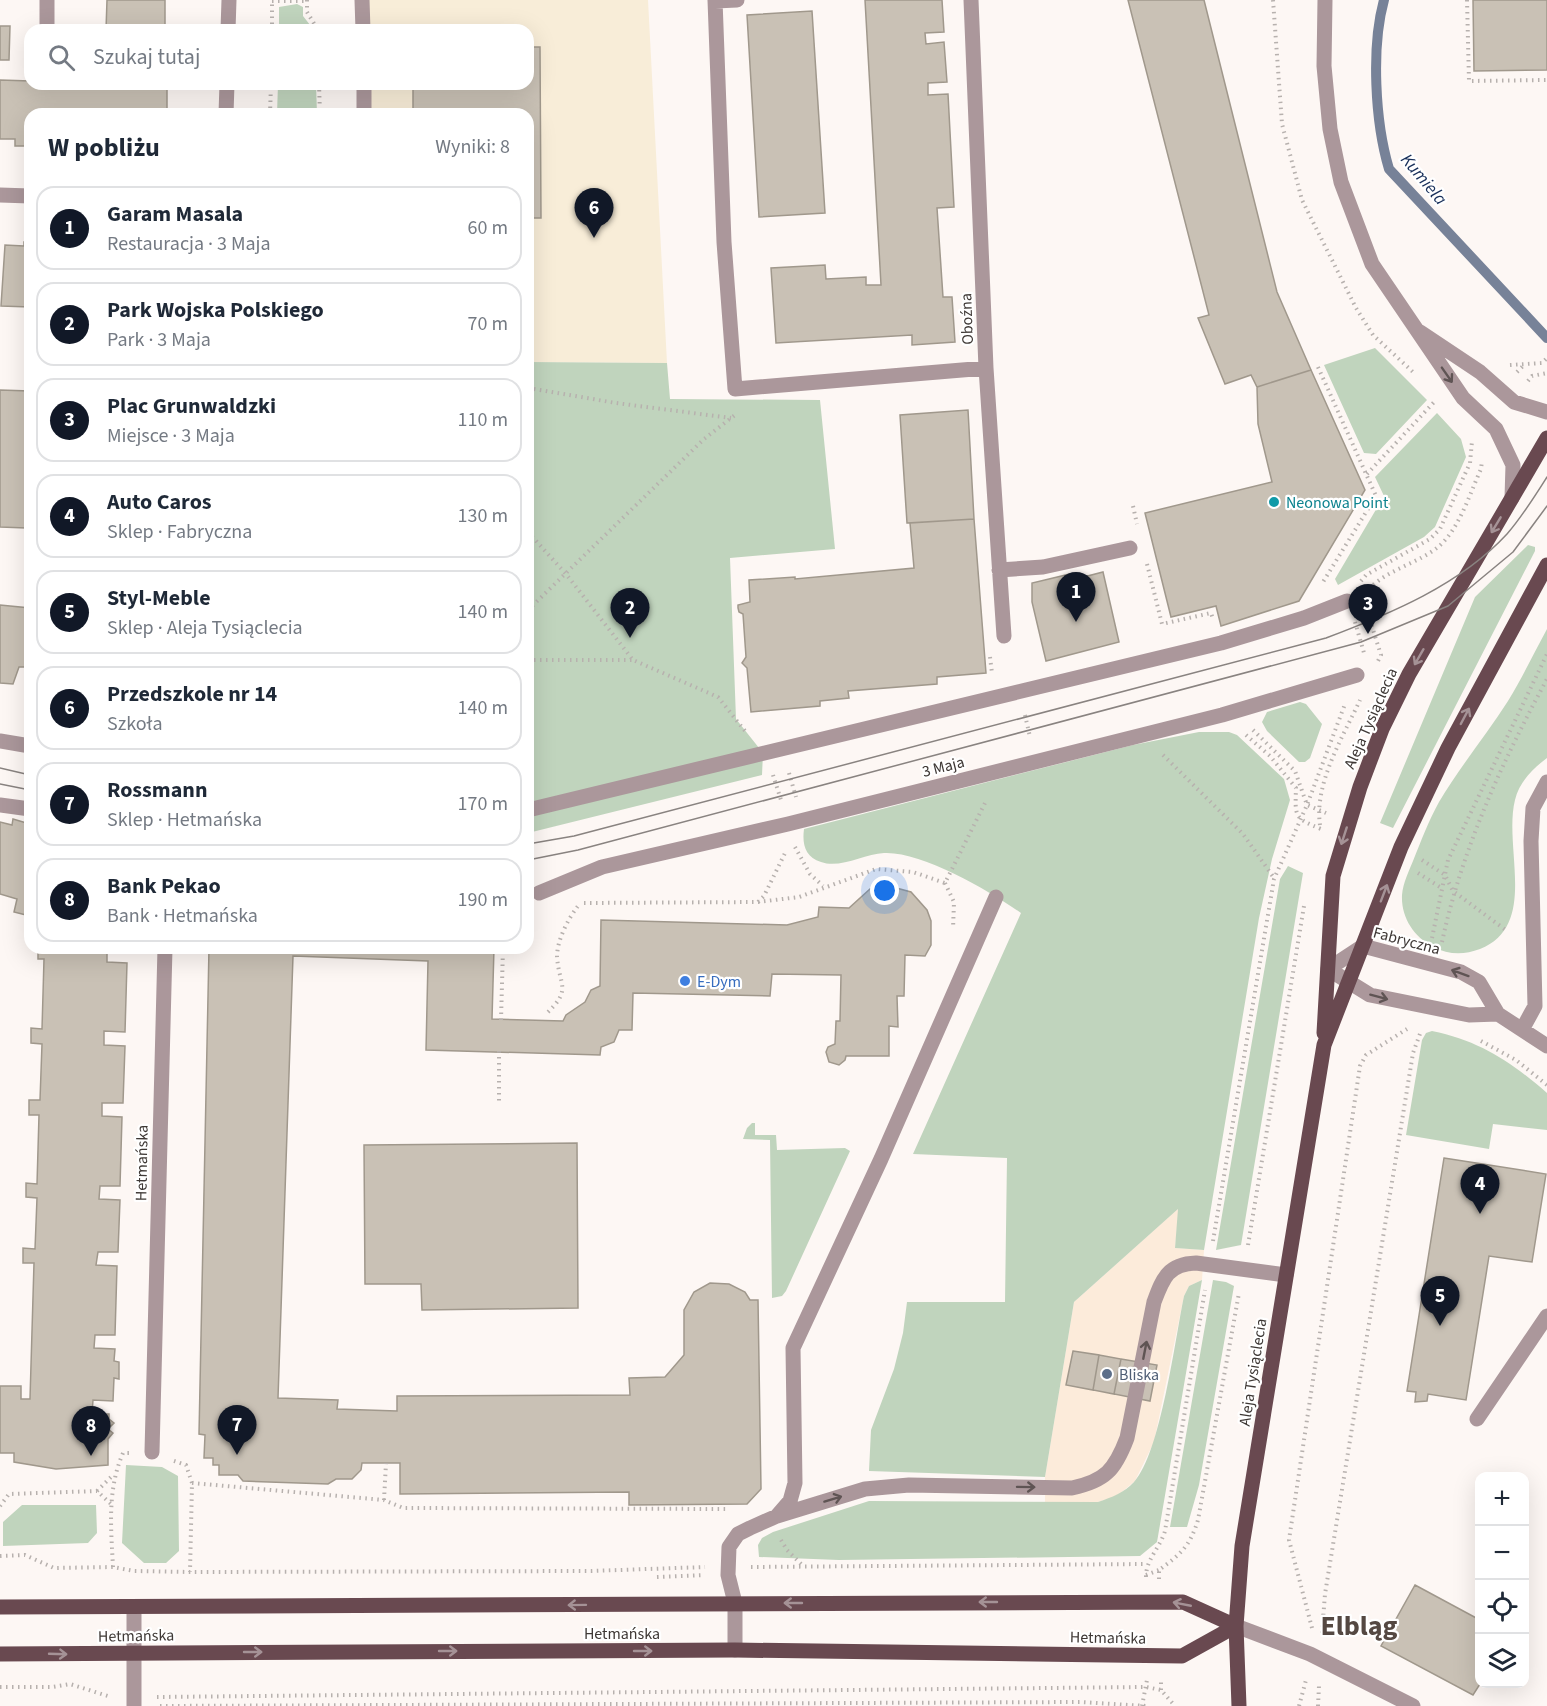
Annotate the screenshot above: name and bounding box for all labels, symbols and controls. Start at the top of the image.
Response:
search box [24,24,534,90]
icon: search [45,41,78,74]
text: Szukaj tutaj [93,41,200,73]
text: W pobliżu [48,129,160,166]
text: Wyniki: 8 [435,133,510,161]
water label: Kumiela [1395,148,1453,211]
pin: 6 [574,188,614,238]
text: Garam Masala [107,198,243,230]
text: 1 [64,214,75,242]
text: 60 m [468,214,508,242]
text: Restauracja · 3 Maja [107,230,271,258]
street label: Oboźna [955,293,979,345]
text: Park Wojska Polskiego [107,294,324,326]
text: 2 [64,310,75,338]
text: 70 m [468,310,508,338]
text: Park · 3 Maja [107,326,211,354]
one-way arrow [1441,366,1453,382]
text: Plac Grunwaldzki [107,390,276,422]
text: 3 [64,406,75,434]
text: 110 m [458,406,508,434]
text: Miejsce · 3 Maja [107,422,235,450]
text: Auto Caros [107,486,211,518]
place label: Neonowa Point [1286,492,1389,514]
marker: Neonowa Point [1267,495,1281,509]
text: 4 [64,502,75,530]
text: 130 m [458,502,508,530]
one-way arrow [1489,516,1501,533]
text: Sklep · Fabryczna [107,518,252,546]
pin: 1 [1056,572,1096,622]
text: Styl-Meble [107,582,211,614]
pin: 3 [1348,584,1388,634]
pin: 2 [610,588,650,638]
text: 5 [64,598,75,626]
text: 140 m [458,598,508,626]
text: Sklep · Aleja Tysiąclecia [107,614,303,642]
one-way arrow [1413,647,1424,665]
street label: Aleja Tysiąclecia [1339,664,1403,773]
text: Przedszkole nr 14 [107,678,277,710]
text: 6 [64,694,75,722]
text: 140 m [458,694,508,722]
one-way arrow [1460,708,1471,726]
text: Szkoła [107,710,163,738]
street label: 3 Maja [920,751,967,783]
text: Rossmann [107,774,207,806]
text: 7 [64,790,75,818]
text: 170 m [458,790,508,818]
text: Sklep · Hetmańska [107,806,262,834]
one-way arrow [1337,826,1348,845]
text: Bank Pekao [107,870,221,902]
your location [870,876,899,905]
one-way arrow [1379,884,1390,903]
text: 8 [64,886,75,914]
text: 190 m [458,886,508,914]
text: Bank · Hetmańska [107,902,258,930]
street label: Fabryczna [1371,921,1443,960]
one-way arrow [1451,967,1470,978]
place label: E-Dym [697,971,741,993]
marker: E-Dym [678,974,692,988]
one-way arrow [1369,992,1388,1003]
street label: Hetmańska [130,1125,154,1201]
pin: 4 [1460,1164,1500,1214]
pin: 5 [1420,1276,1460,1326]
street label: Aleja Tysiąclecia [1234,1317,1272,1428]
one-way arrow [1140,1340,1151,1360]
place label: Bliska [1119,1364,1159,1386]
marker: Bliska [1100,1367,1114,1381]
pin: 8 [72,1406,110,1456]
pin: 7 [218,1406,256,1455]
map controls [1475,1472,1529,1688]
button: + [1475,1472,1529,1526]
one-way arrow [1016,1482,1036,1493]
one-way arrow [823,1493,842,1504]
button: − [1475,1526,1529,1580]
button: locate [1475,1580,1529,1634]
one-way arrow [978,1596,998,1608]
one-way arrow [783,1597,803,1609]
one-way arrow [1173,1598,1192,1609]
one-way arrow [567,1599,587,1611]
district label: Elbląg [1320,1606,1398,1646]
street label: Hetmańska [584,1623,660,1645]
street label: Hetmańska [98,1624,174,1648]
street label: Hetmańska [1070,1626,1146,1650]
button: layers [1475,1634,1529,1688]
one-way arrow [438,1645,458,1657]
one-way arrow [633,1645,653,1657]
one-way arrow [243,1646,263,1658]
one-way arrow [48,1649,68,1660]

